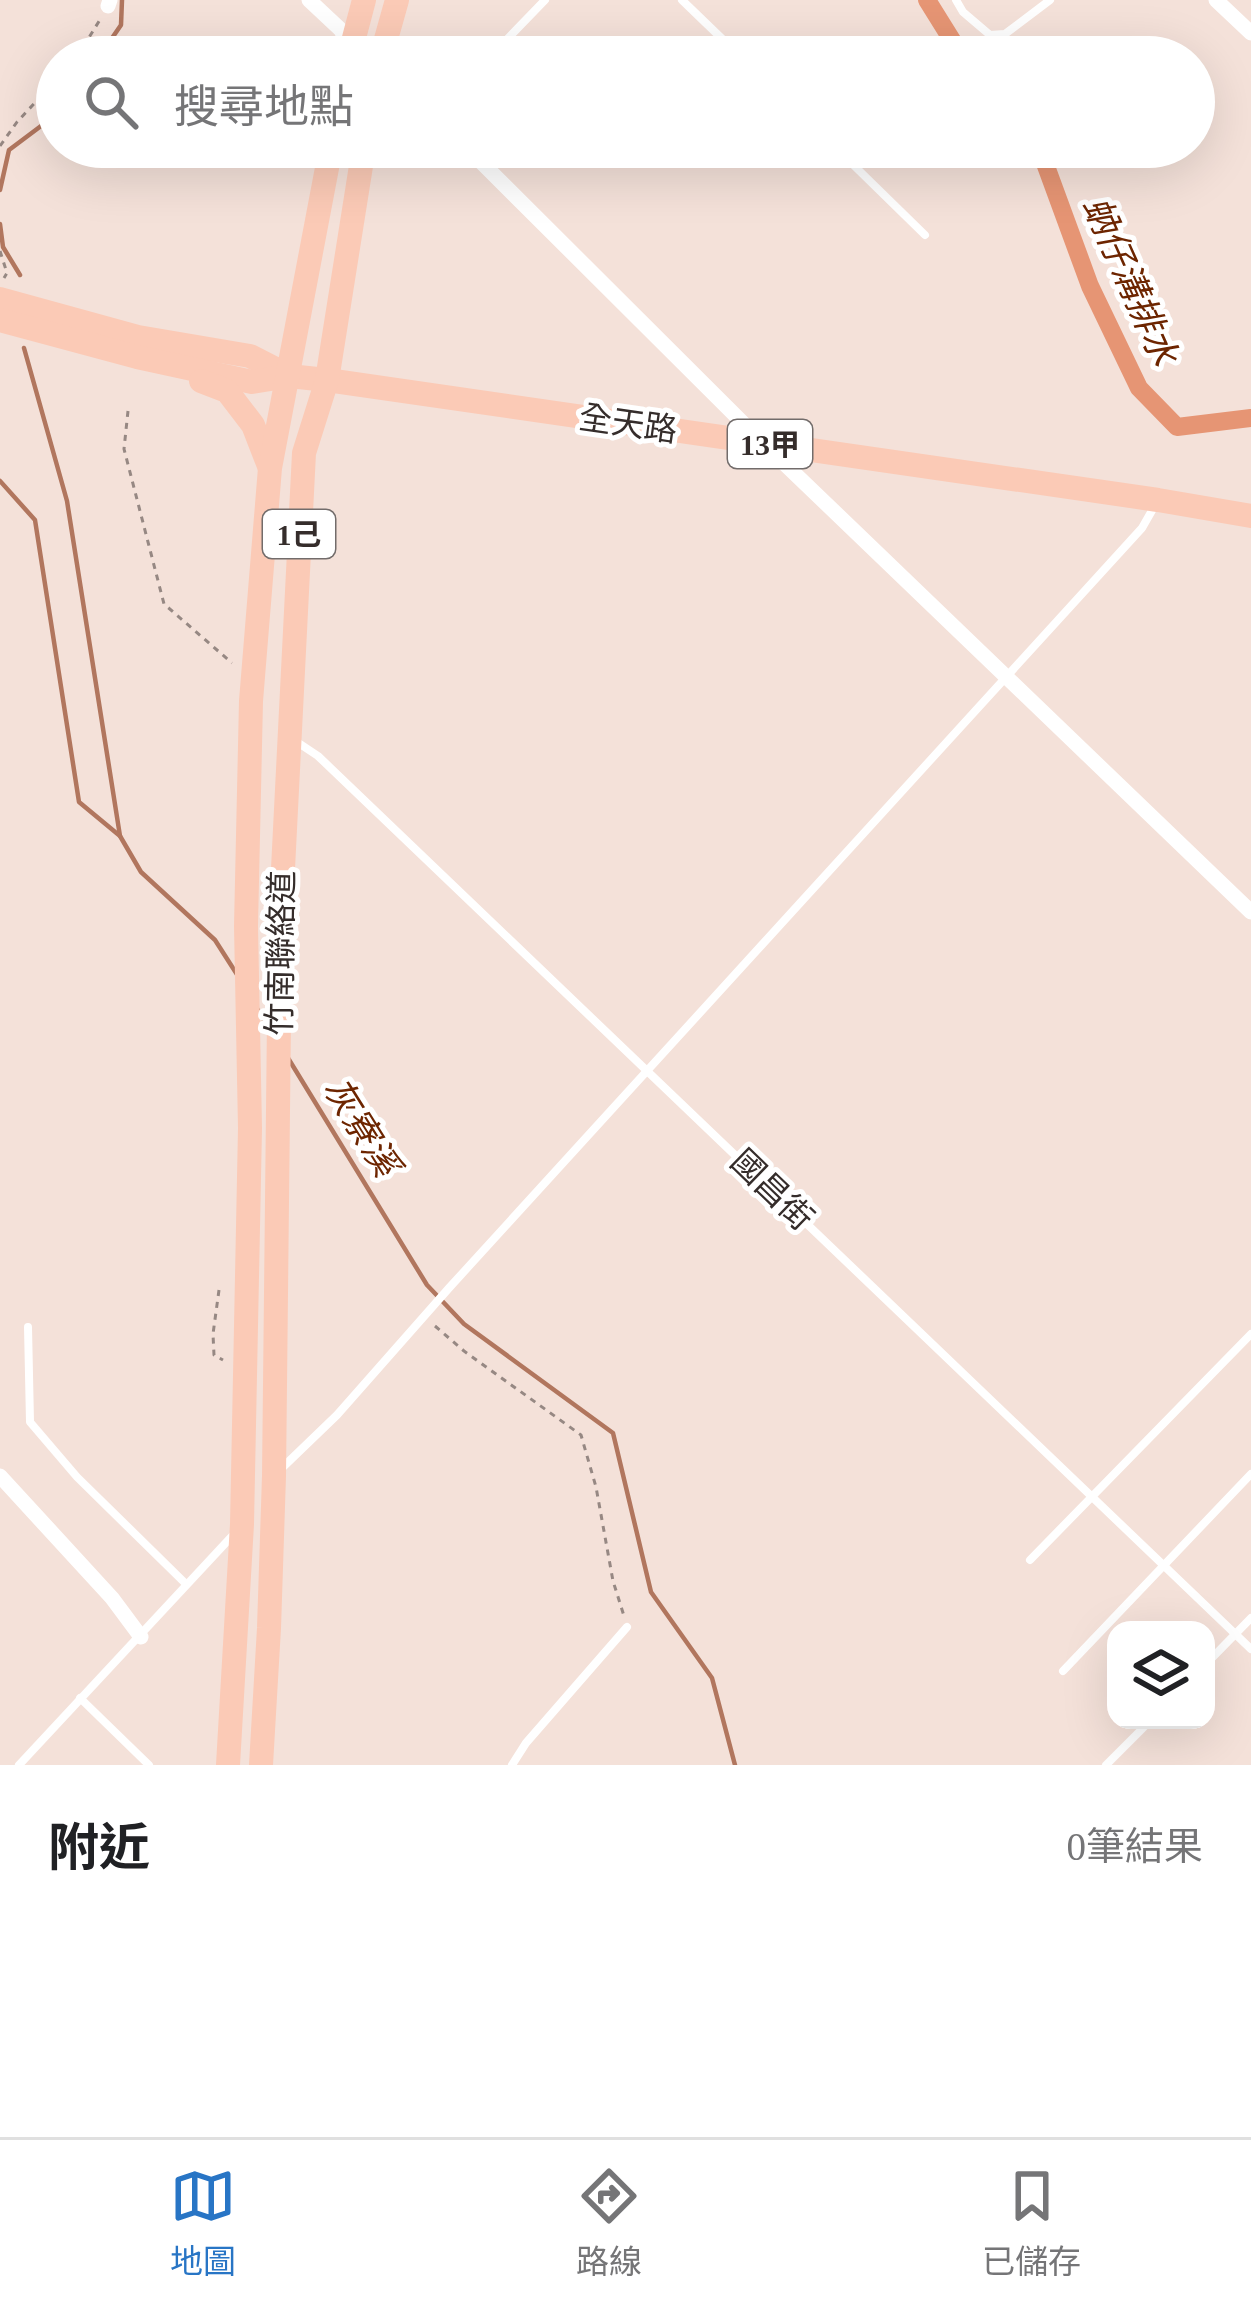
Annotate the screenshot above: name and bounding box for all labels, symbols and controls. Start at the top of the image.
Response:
search box [36,36,1215,168]
icon: search [78,69,144,135]
text: 搜尋地點 [174,82,354,132]
water label: 蚋仔溝排水 [1075,191,1186,373]
street label: 全天路 [576,399,680,449]
road number: 13甲 [728,420,812,468]
road number: 1己 [263,510,335,558]
street label: 竹南聯絡道 [262,870,300,1036]
water label: 灰寮溪 [315,1071,409,1188]
street label: 國昌街 [724,1143,820,1237]
map controls [1107,1621,1215,1729]
button: layers [1107,1621,1215,1729]
text: 附近 [48,1820,150,1876]
text: 0筆結果 [1066,1825,1203,1868]
tab: 地圖 [170,2163,236,2283]
tab: 路線 [576,2163,642,2283]
tab: 已儲存 [982,2163,1081,2283]

